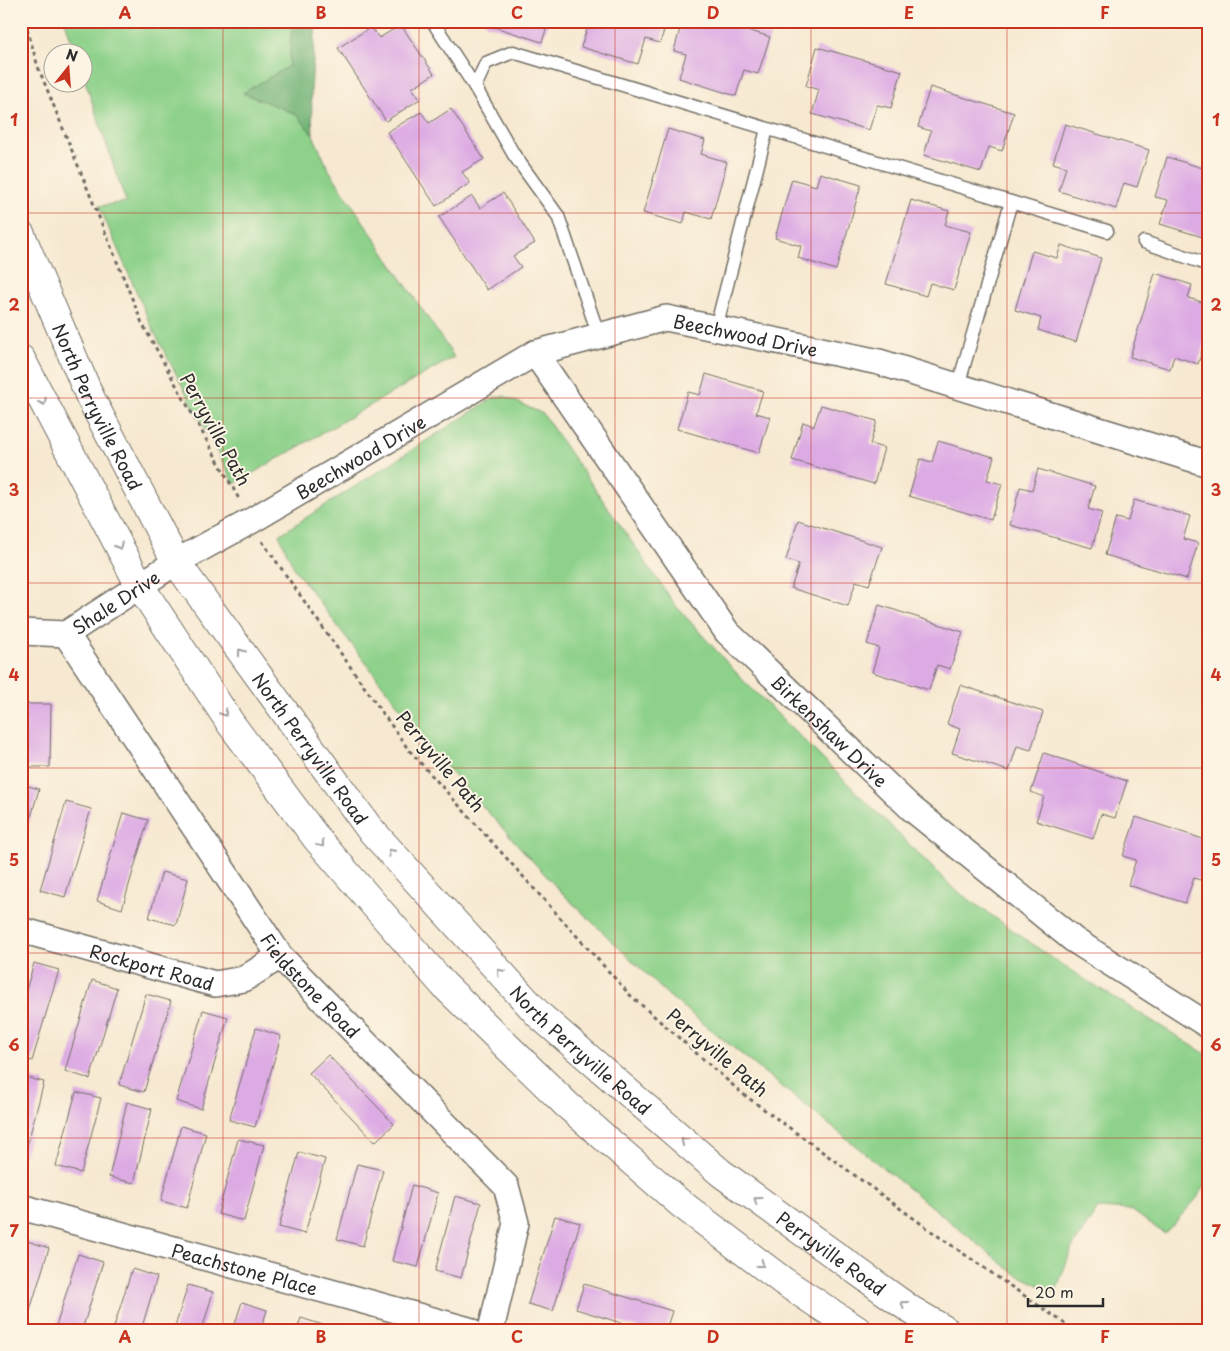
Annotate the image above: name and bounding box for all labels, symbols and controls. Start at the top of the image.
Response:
text: A [119,0,132,24]
text: B [316,0,327,24]
text: C [511,0,523,24]
text: D [707,0,719,24]
text: E [904,0,914,24]
text: F [1100,0,1110,24]
north arrow [42,42,92,92]
text: N [64,43,80,67]
text: 1 [10,107,18,131]
text: 1 [1212,107,1220,131]
text: 2 [8,292,20,316]
text: 2 [1210,292,1222,316]
street label: Beechwood Drive [671,306,820,363]
street label: North Perryville Road [47,319,150,495]
street label: Perryville Path [174,368,258,490]
one-way arrow [37,397,47,406]
street label: Beechwood Drive [290,407,430,505]
text: 3 [9,477,19,501]
text: 3 [1211,477,1221,501]
one-way arrow [113,541,123,550]
street label: Shale Drive [66,563,165,640]
one-way arrow [238,648,247,658]
text: 4 [9,662,20,686]
text: 4 [1211,662,1222,686]
street label: North Perryville Road [247,666,375,830]
street label: Birkenshaw Drive [765,668,894,793]
street label: Perryville Path [390,704,492,818]
one-way arrow [218,708,227,717]
one-way arrow [315,838,324,847]
text: 5 [9,847,19,871]
text: 5 [1211,847,1221,871]
one-way arrow [388,848,397,857]
street label: Fieldstone Road [255,927,367,1044]
street label: Rockport Road [87,936,217,997]
one-way arrow [497,969,506,978]
street label: North Perryville Road [504,979,658,1121]
street label: Perryville Path [661,1001,775,1103]
text: 6 [8,1032,20,1056]
text: 6 [1210,1032,1222,1056]
one-way arrow [680,1138,689,1147]
one-way arrow [753,1197,763,1206]
street label: Perryville Road [772,1204,892,1301]
text: 7 [9,1218,19,1242]
text: 7 [1211,1218,1221,1242]
street label: Peachstone Place [169,1236,321,1301]
one-way arrow [755,1258,764,1266]
scale bar [1028,1276,1102,1308]
text: 20 m [1035,1280,1074,1303]
one-way arrow [900,1301,910,1310]
text: A [119,1324,132,1348]
text: B [316,1324,327,1348]
text: C [511,1324,523,1348]
text: D [707,1324,719,1348]
text: E [904,1324,914,1348]
text: F [1100,1324,1110,1348]

